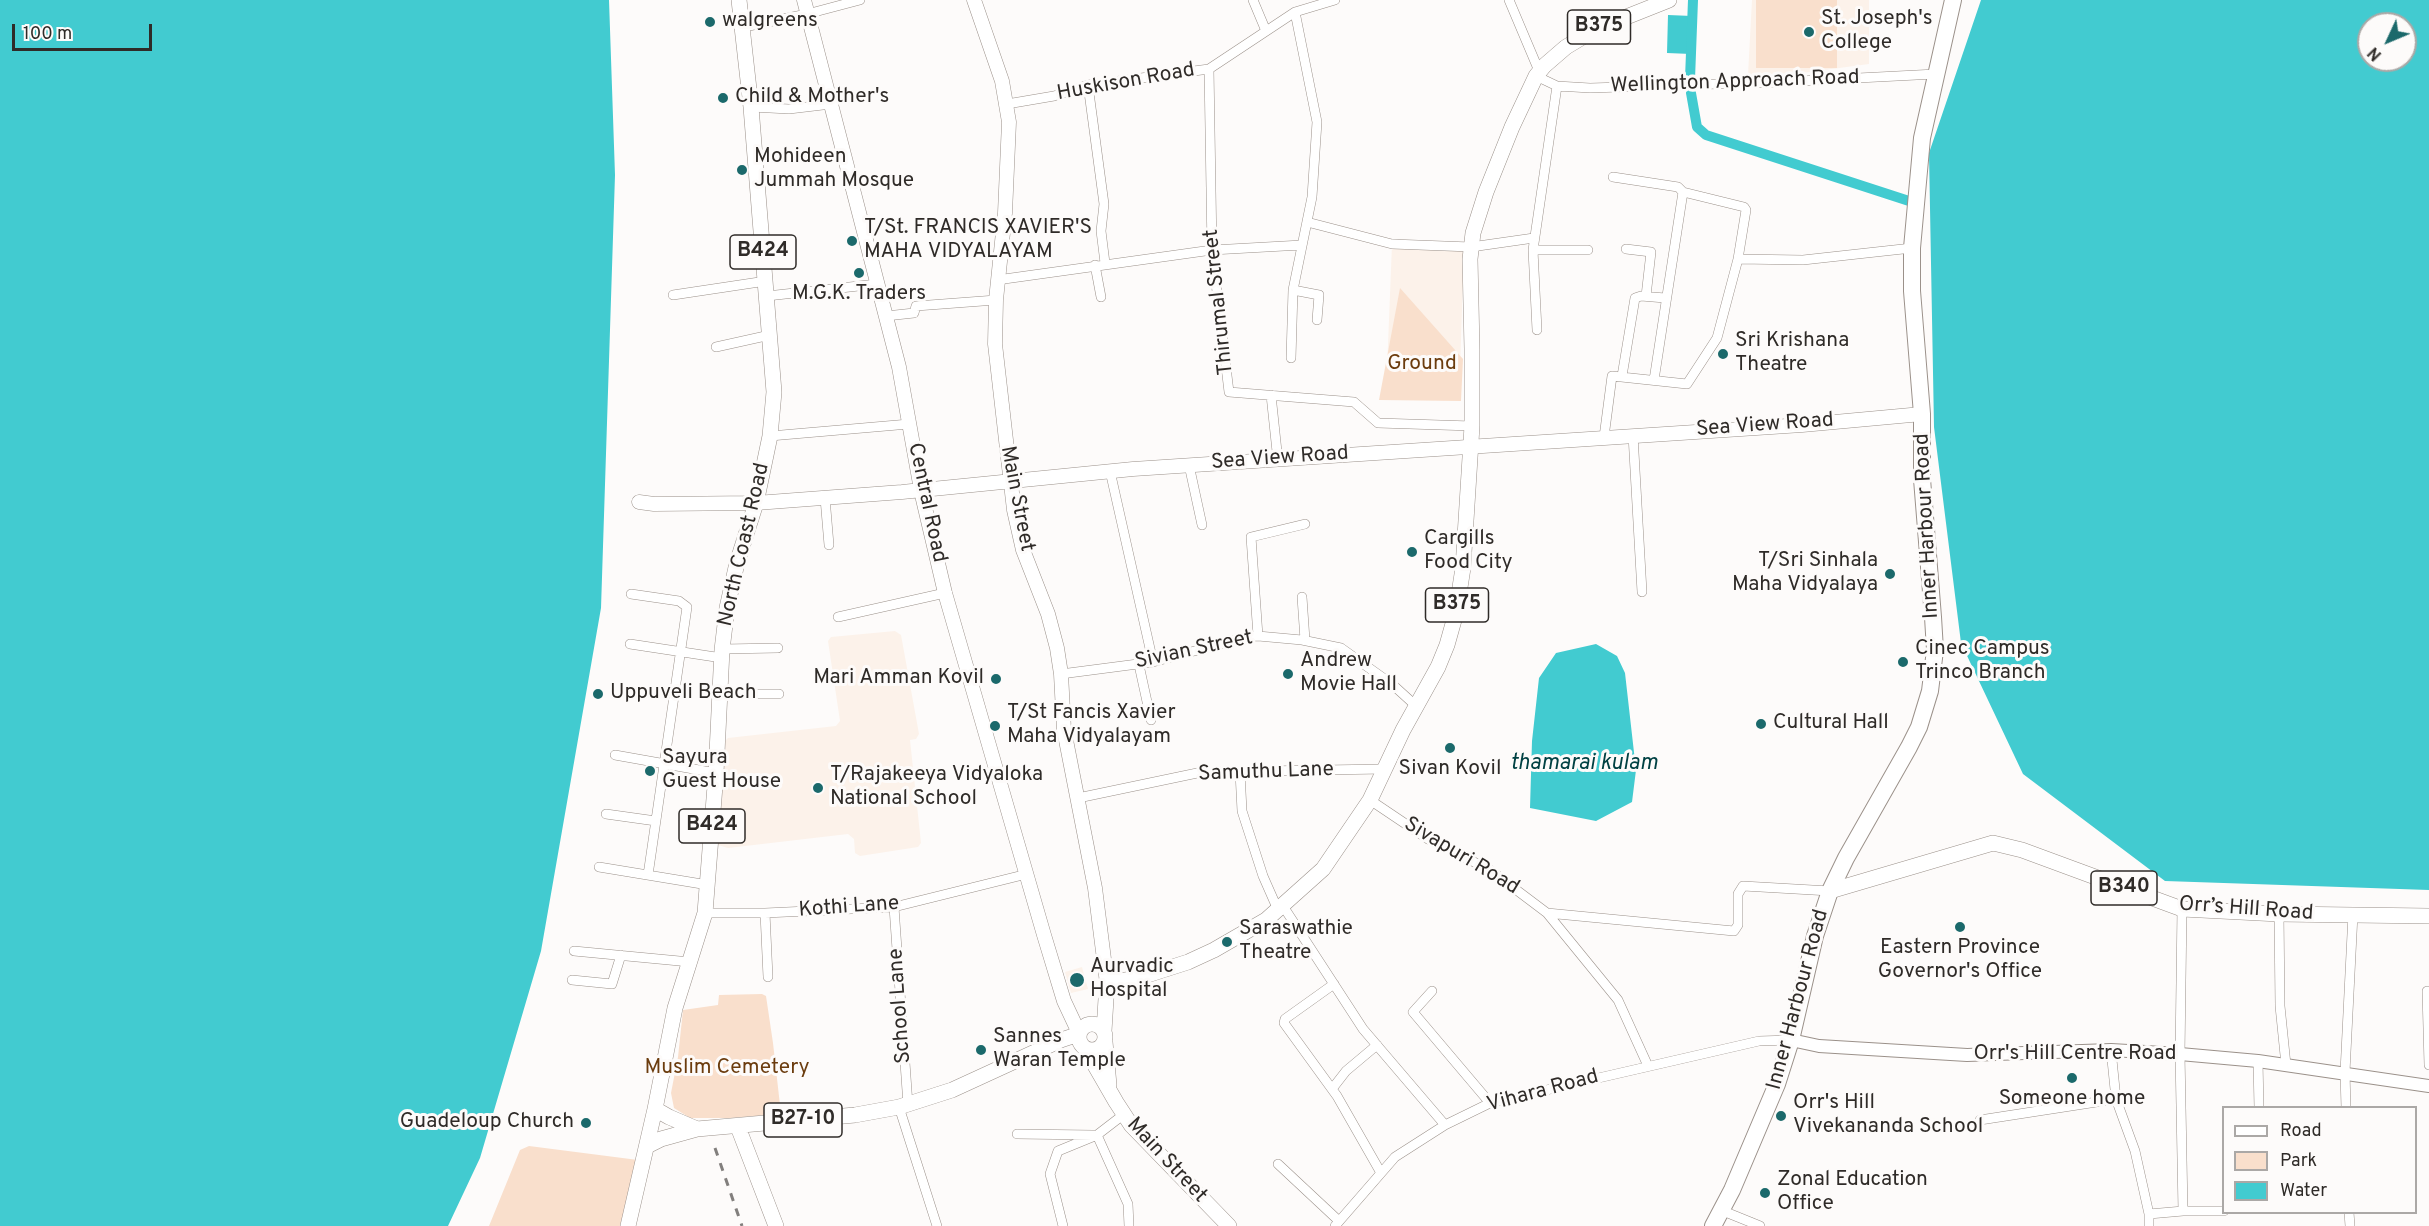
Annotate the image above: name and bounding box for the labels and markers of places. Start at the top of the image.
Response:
place label: St. Joseph's College [1821,7,1933,57]
place label: walgreens [722,9,818,35]
marker: walgreens [703,15,717,29]
marker: St. Joseph's College [1802,25,1816,39]
place label: Child & Mother's [735,85,889,111]
marker: Child & Mother's [716,91,730,105]
place label: Mohideen Jummah Mosque [754,145,914,195]
marker: Mohideen Jummah Mosque [735,163,749,177]
place label: T/St. FRANCIS XAVIER'S MAHA VIDYALAYAM [864,216,1092,266]
marker: T/St. FRANCIS XAVIER'S MAHA VIDYALAYAM [845,234,859,248]
marker: M.G.K. Traders [852,266,866,280]
place label: M.G.K. Traders [792,282,926,308]
place label: Sri Krishana Theatre [1735,329,1849,379]
marker: Sri Krishana Theatre [1716,347,1730,361]
place label: Cargills Food City [1424,527,1513,577]
marker: Cargills Food City [1405,545,1419,559]
place label: T/Sri Sinhala Maha Vidyalaya [1732,549,1878,599]
marker: T/Sri Sinhala Maha Vidyalaya [1883,567,1897,581]
place label: Cinec Campus Trinco Branch [1915,637,2050,687]
place label: Andrew Movie Hall [1300,649,1397,699]
marker: Cinec Campus Trinco Branch [1896,655,1910,669]
place label: Mari Amman Kovil [813,666,984,692]
marker: Andrew Movie Hall [1281,667,1295,681]
marker: Mari Amman Kovil [989,672,1003,686]
place label: Uppuveli Beach [610,681,757,707]
marker: Uppuveli Beach [591,687,605,701]
place label: T/St Fancis Xavier Maha Vidyalayam [1007,701,1176,751]
place label: Cultural Hall [1773,711,1889,737]
marker: Cultural Hall [1754,717,1768,731]
marker: T/St Fancis Xavier Maha Vidyalayam [988,719,1002,733]
marker: Sivan Kovil [1443,741,1457,755]
place label: Sayura Guest House [662,746,781,796]
place label: Sivan Kovil [1399,757,1501,783]
place label: T/Rajakeeya Vidyaloka National School [830,763,1043,813]
marker: Sayura Guest House [643,764,657,778]
marker: T/Rajakeeya Vidyaloka National School [811,781,825,795]
place label: Saraswathie Theatre [1239,917,1353,967]
marker: Eastern Province Governor's Office [1953,920,1967,934]
marker: Saraswathie Theatre [1220,935,1234,949]
place label: Eastern Province Governor's Office [1878,936,2042,986]
place label: Aurvadic Hospital [1090,955,1174,1005]
marker: Aurvadic Hospital [1068,971,1086,989]
place label: Sannes Waran Temple [993,1025,1126,1075]
marker: Sannes Waran Temple [974,1043,988,1057]
marker: Someone home [2065,1071,2079,1085]
place label: Someone home [1999,1087,2145,1113]
place label: Orr's Hill Vivekananda School [1793,1091,1983,1141]
marker: Orr's Hill Vivekananda School [1774,1109,1788,1123]
place label: Guadeloup Church [400,1110,574,1136]
marker: Guadeloup Church [579,1116,593,1130]
place label: Zonal Education Office [1777,1168,1928,1218]
marker: Zonal Education Office [1758,1186,1772,1200]

